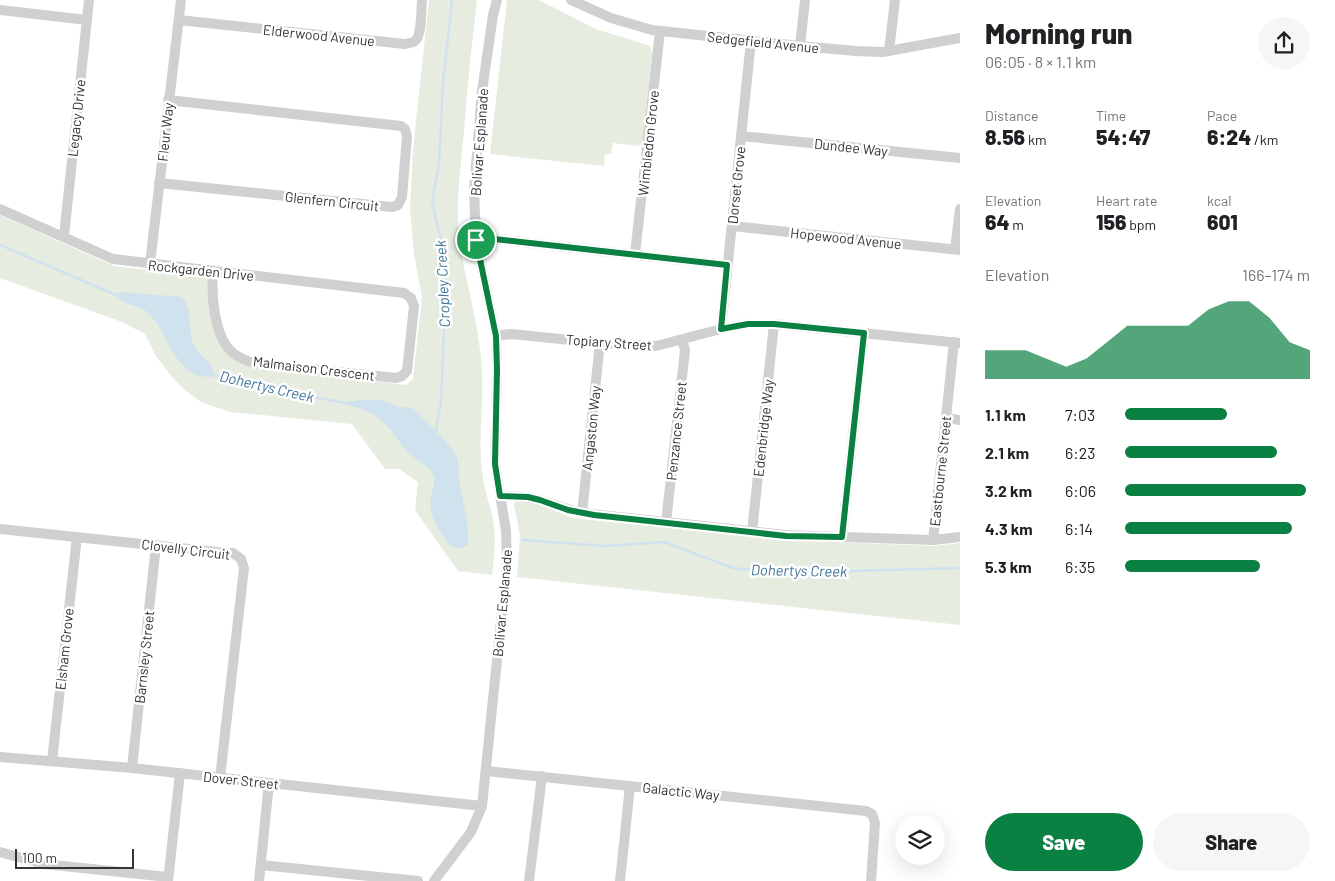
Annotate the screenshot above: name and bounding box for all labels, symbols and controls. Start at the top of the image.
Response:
text: Morning run [985,16,1133,50]
button: share [1258,17,1310,69]
street label: Elderwood Avenue [262,21,376,49]
street label: Sedgefield Avenue [706,28,820,56]
text: 06:05 · 8 × 1.1 km [985,52,1096,71]
street label: Legacy Drive [63,78,89,158]
street label: Bolivar Esplanade [467,88,491,196]
street label: Wimbledon Grove [634,89,662,197]
street label: Fleur Way [153,101,177,162]
text: Distance [985,107,1038,124]
text: Time [1096,107,1126,124]
text: Pace [1207,107,1237,124]
text: 8.56 [985,124,1025,149]
text: 54:47 [1096,124,1150,149]
text: 6:24 [1207,124,1251,149]
text: km [1025,131,1046,148]
text: /km [1251,131,1278,148]
street label: Dundee Way [813,135,889,159]
street label: Dorset Grove [723,145,749,225]
street label: Glenfern Circuit [284,188,380,214]
text: Elevation [985,192,1041,209]
text: Heart rate [1096,192,1157,209]
text: kcal [1207,192,1231,209]
text: 64 [985,209,1010,234]
text: 156 [1096,209,1126,234]
text: 601 [1207,209,1238,234]
text: m [1010,216,1024,233]
text: bpm [1126,216,1156,233]
pin [455,219,497,261]
street label: Hopewood Avenue [790,224,902,252]
icon: arrive [462,226,490,254]
water label: Cropley Creek [431,239,453,328]
street label: Rockgarden Drive [147,256,255,284]
text: Elevation [985,265,1049,284]
text: 166–174 m [1242,265,1310,284]
street label: Topiary Street [565,331,653,353]
street label: Malmaison Crescent [252,352,376,384]
water label: Dohertys Creek [218,366,317,406]
street label: Edenbridge Way [749,378,777,478]
street label: Penzance Street [662,381,690,481]
street label: Angaston Way [578,384,604,471]
text: 1.1 km [985,405,1026,424]
text: 7:03 [1065,405,1095,424]
street label: Eastbourne Street [926,415,954,527]
text: 2.1 km [985,443,1029,462]
text: 6:23 [1065,443,1095,462]
text: 3.2 km [985,481,1032,500]
text: 6:06 [1065,481,1096,500]
text: 4.3 km [985,519,1033,538]
text: 6:14 [1065,519,1093,538]
street label: Clovelly Circuit [141,535,231,563]
street label: Bolivar Esplanade [489,549,515,657]
text: 5.3 km [985,557,1032,576]
text: 6:35 [1065,557,1095,576]
water label: Dohertys Creek [751,560,848,580]
street label: Elsham Grove [51,607,77,691]
street label: Barnsley Street [131,610,157,704]
street label: Dover Street [202,768,280,792]
street label: Galactic Way [642,779,721,804]
button: Save [985,813,1143,871]
button: Share [1153,813,1310,871]
map controls [895,815,945,865]
button: layers [895,815,945,865]
scale bar [15,846,134,869]
text: 100 m [22,849,57,866]

